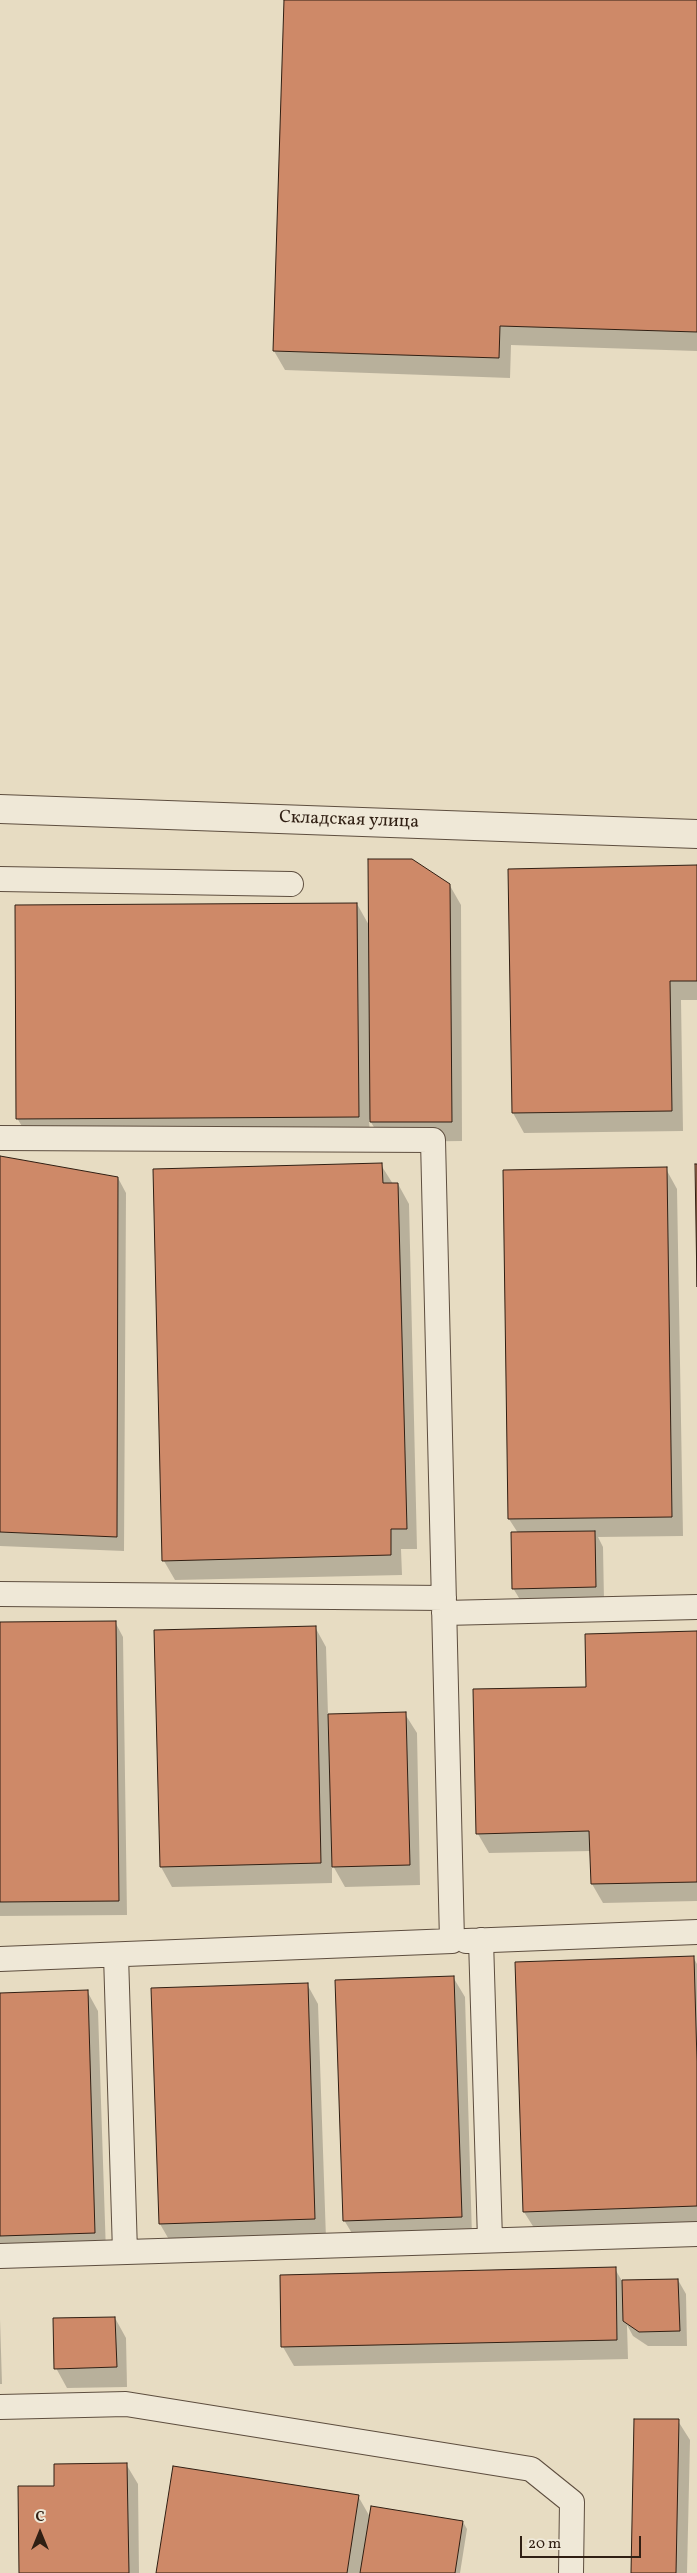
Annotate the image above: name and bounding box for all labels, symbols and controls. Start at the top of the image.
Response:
street label: Складская улица [279,808,419,834]
north arrow [15,2508,65,2558]
text: С [35,2508,45,2527]
scale bar [522,2526,643,2558]
text: 20 m [528,2534,561,2555]

